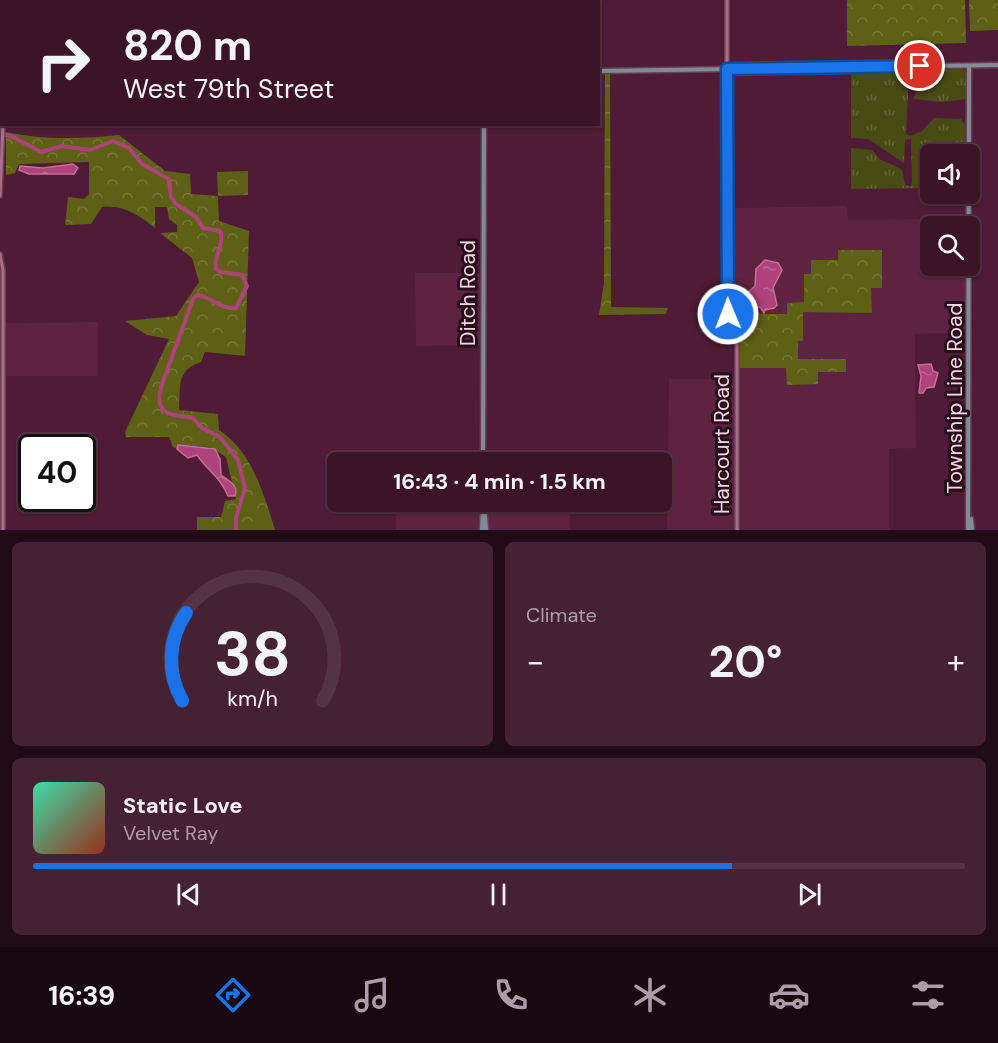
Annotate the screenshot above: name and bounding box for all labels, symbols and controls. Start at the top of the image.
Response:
text: 820 m [123,18,252,73]
icon: right [24,24,102,102]
pin [894,40,945,91]
icon: arrive [903,49,936,82]
text: West 79th Street [123,71,334,106]
map controls [920,144,980,276]
button: sound [920,144,980,204]
button: search [920,216,980,276]
street label: Ditch Road [454,240,482,346]
position arrow [696,282,760,346]
street label: Township Line Road [941,303,969,493]
street label: Harcourt Road [708,374,736,514]
speed limit sign: 40 [18,434,96,512]
text: 16:43 · 4 min · 1.5 km [393,467,606,496]
text: Climate [526,602,597,628]
text: 38 [214,613,291,694]
text: 20° [709,632,782,691]
text: − [526,640,544,683]
text: + [947,640,965,683]
text: km/h [227,685,278,713]
text: Static Love [123,791,243,820]
text: Velvet Ray [123,820,218,846]
icon: previous [172,878,205,911]
icon: pause [482,878,515,911]
icon: next [793,878,826,911]
icon: directions [212,974,254,1016]
icon: music [351,974,393,1016]
icon: phone [490,974,532,1016]
icon: climate [629,974,671,1016]
icon: car [768,974,810,1016]
icon: filters [907,974,949,1016]
text: 16:39 [49,978,115,1013]

